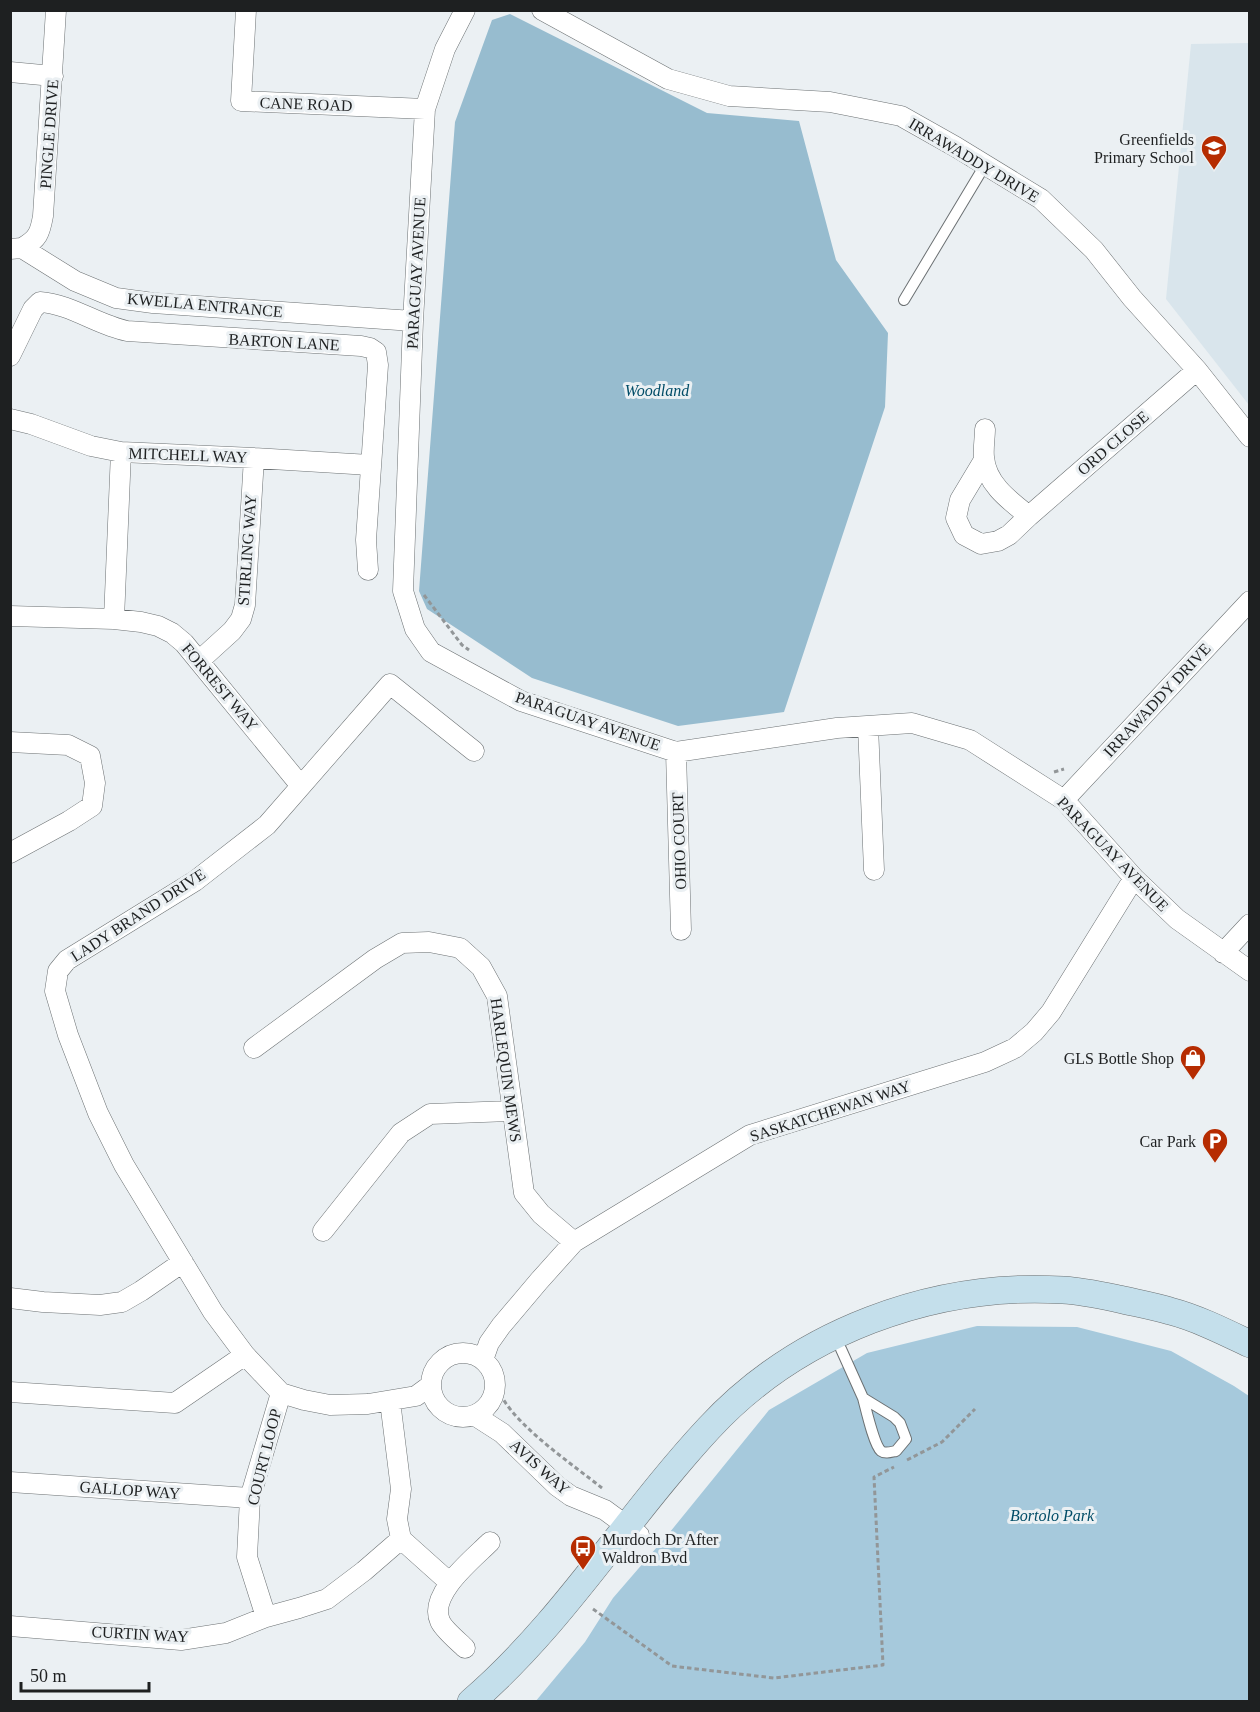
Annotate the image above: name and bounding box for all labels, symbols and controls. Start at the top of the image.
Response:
street label: PINGLE DRIVE [37,79,61,189]
street label: CANE ROAD [259,94,353,114]
street label: IRRAWADDY DRIVE [906,114,1042,206]
place label: Greenfields Primary School [1094,131,1195,167]
school or university icon: Greenfields Primary School [1199,133,1229,171]
street label: PARAGUAY AVENUE [404,197,428,349]
street label: KWELLA ENTRANCE [127,290,283,320]
street label: BARTON LANE [228,331,340,353]
park label: Woodland [625,382,690,399]
street label: ORD CLOSE [1074,408,1152,478]
street label: MITCHELL WAY [128,444,248,466]
street label: STIRLING WAY [235,493,259,606]
street label: FORREST WAY [179,640,262,734]
street label: IRRAWADDY DRIVE [1100,640,1214,760]
street label: PARAGUAY AVENUE [513,688,663,754]
street label: OHIO COURT [669,792,689,890]
street label: PARAGUAY AVENUE [1054,793,1172,915]
street label: LADY BRAND DRIVE [68,865,208,965]
street label: HARLEQUIN MEWS [487,997,525,1143]
shop icon: GLS Bottle Shop [1178,1043,1208,1081]
place label: GLS Bottle Shop [1064,1050,1174,1068]
street label: SASKATCHEWAN WAY [748,1077,913,1145]
parking icon: Car Park [1200,1126,1230,1164]
place label: Car Park [1140,1133,1196,1150]
street label: COURT LOOP [244,1407,284,1507]
street label: AVIS WAY [507,1436,573,1498]
street label: GALLOP WAY [79,1478,182,1502]
park label: Bortolo Park [1010,1507,1095,1524]
place label: Murdoch Dr After Waldron Bvd [602,1531,719,1566]
bus stop icon: Murdoch Dr After Waldron Bvd [568,1533,598,1571]
street label: CURTIN WAY [91,1623,189,1645]
scale bar [21,1655,148,1693]
text: 50 m [30,1666,67,1686]

